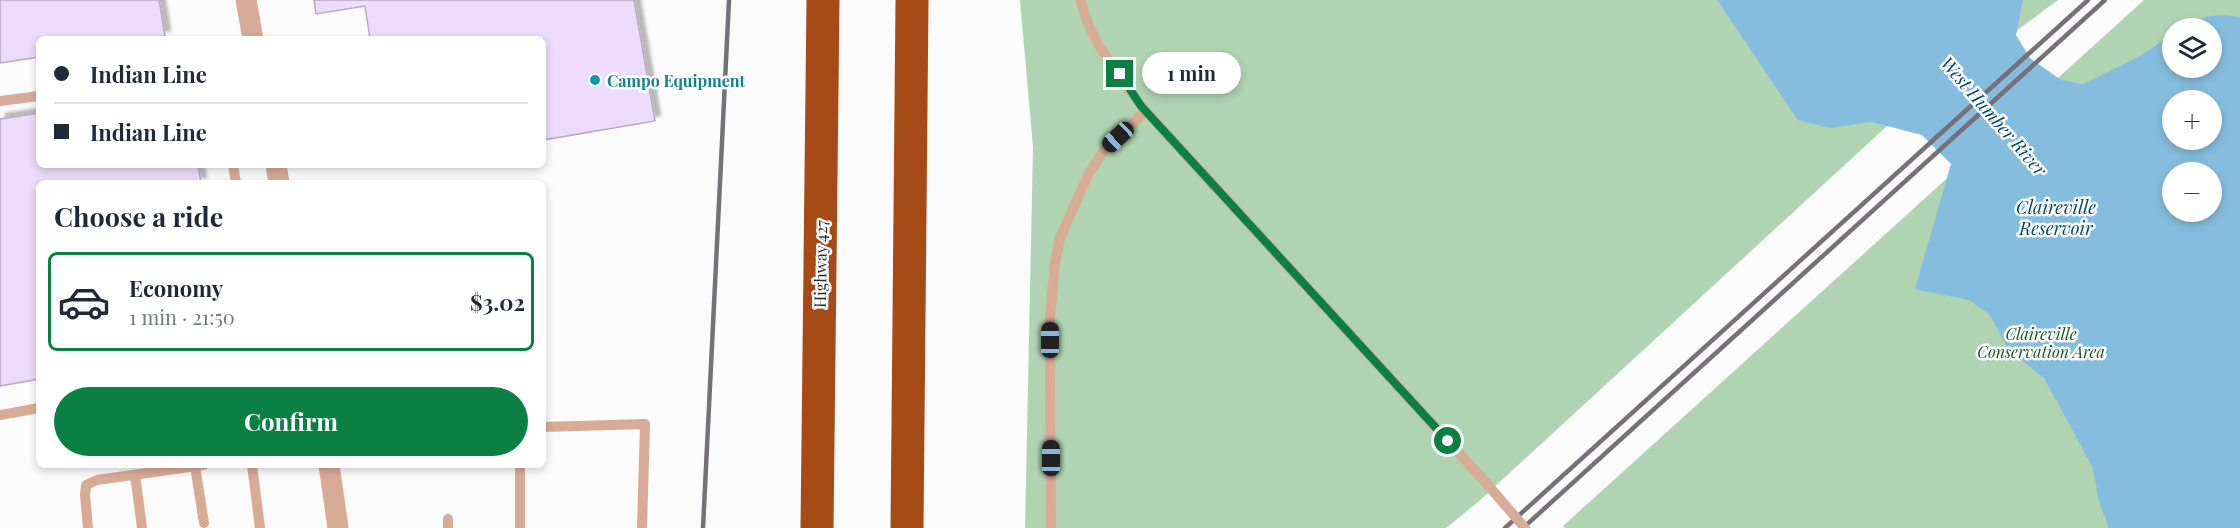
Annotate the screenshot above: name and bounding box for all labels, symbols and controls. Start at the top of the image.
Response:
map controls [2162,18,2222,222]
button: layers [2162,18,2222,78]
water label: West Humber River [1936,51,2053,182]
callout: 1 min [1141,53,1240,95]
text: Indian Line [90,59,207,89]
text: 1 min [1167,59,1216,86]
route end [1106,60,1133,87]
place label: Campo Equipment [607,70,745,91]
marker: Campo Equipment [588,73,602,87]
button: + [2162,90,2222,150]
text: Indian Line [90,117,207,147]
car [1099,118,1137,156]
button: − [2162,162,2222,222]
water label: Claireville Reservoir [2016,195,2096,240]
text: Choose a ride [54,198,223,234]
street label: Highway 427 [809,219,831,308]
text: Economy [129,273,223,303]
icon: car [57,275,111,329]
text: $3.02 [470,287,525,317]
text: 1 min · 21:50 [129,303,235,330]
car [1041,322,1059,358]
park label: Claireville Conservation Area [1977,323,2105,362]
button: Confirm [54,387,528,456]
route start [1434,427,1461,454]
car [1042,440,1060,476]

